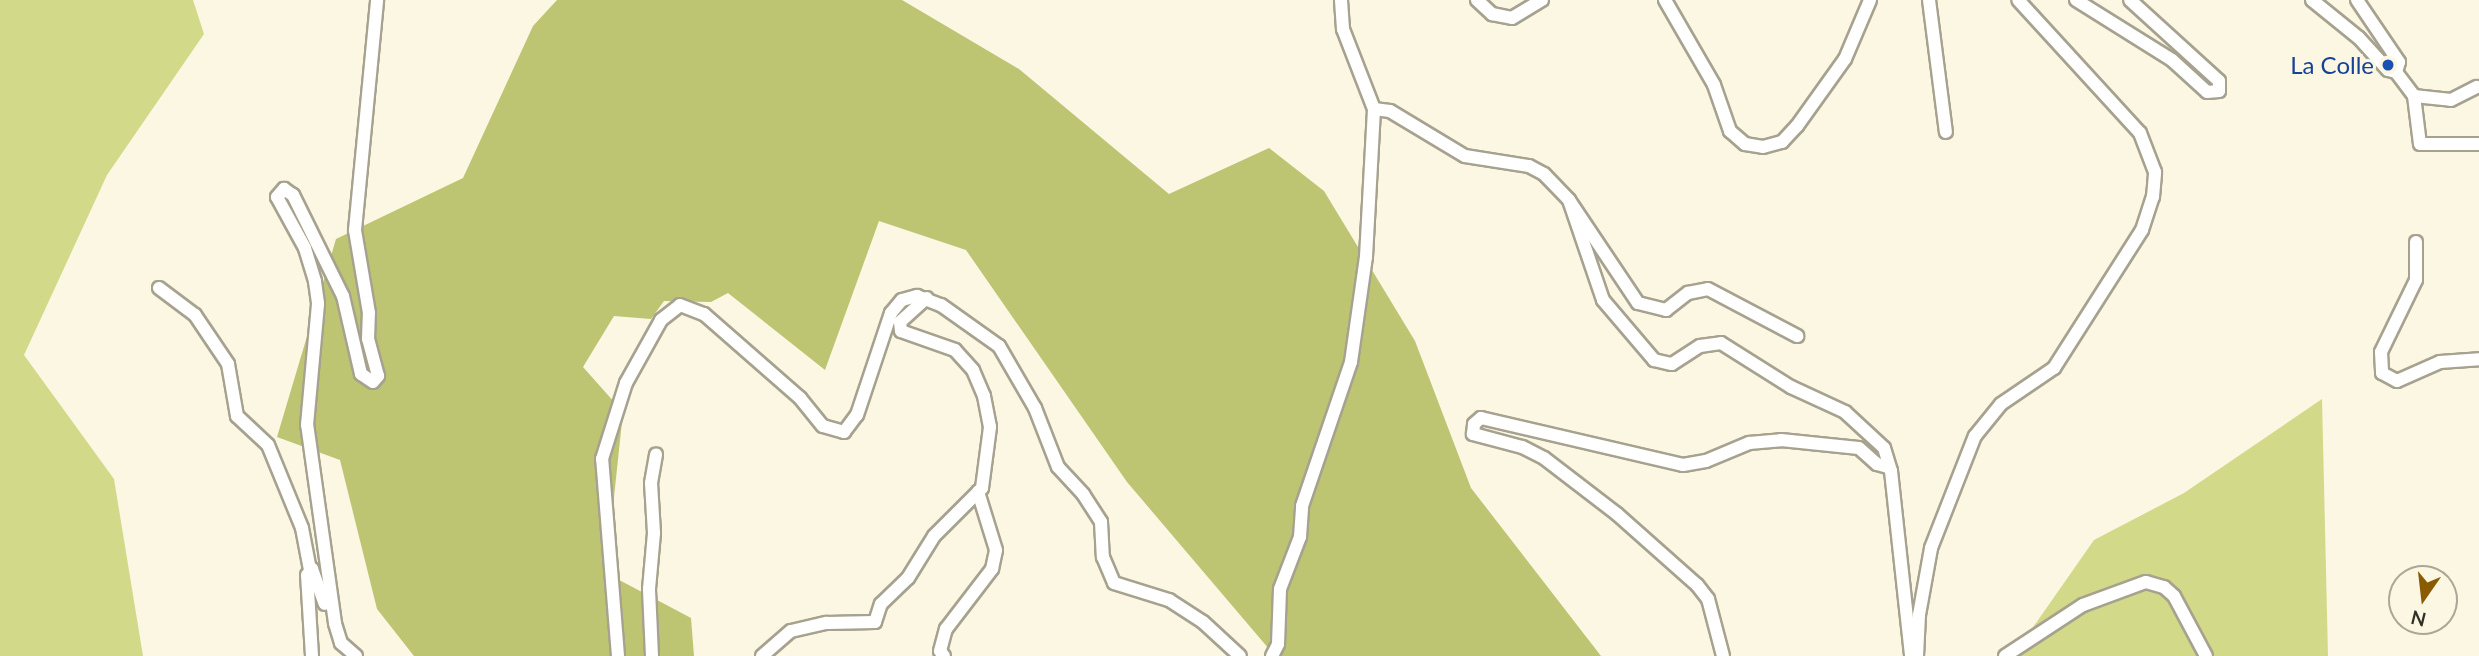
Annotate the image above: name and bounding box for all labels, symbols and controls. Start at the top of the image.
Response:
place label: La Colle [2290,51,2374,79]
marker: La Colle [2380,57,2396,73]
north arrow [2388,565,2458,635]
text: N [2408,606,2428,632]

